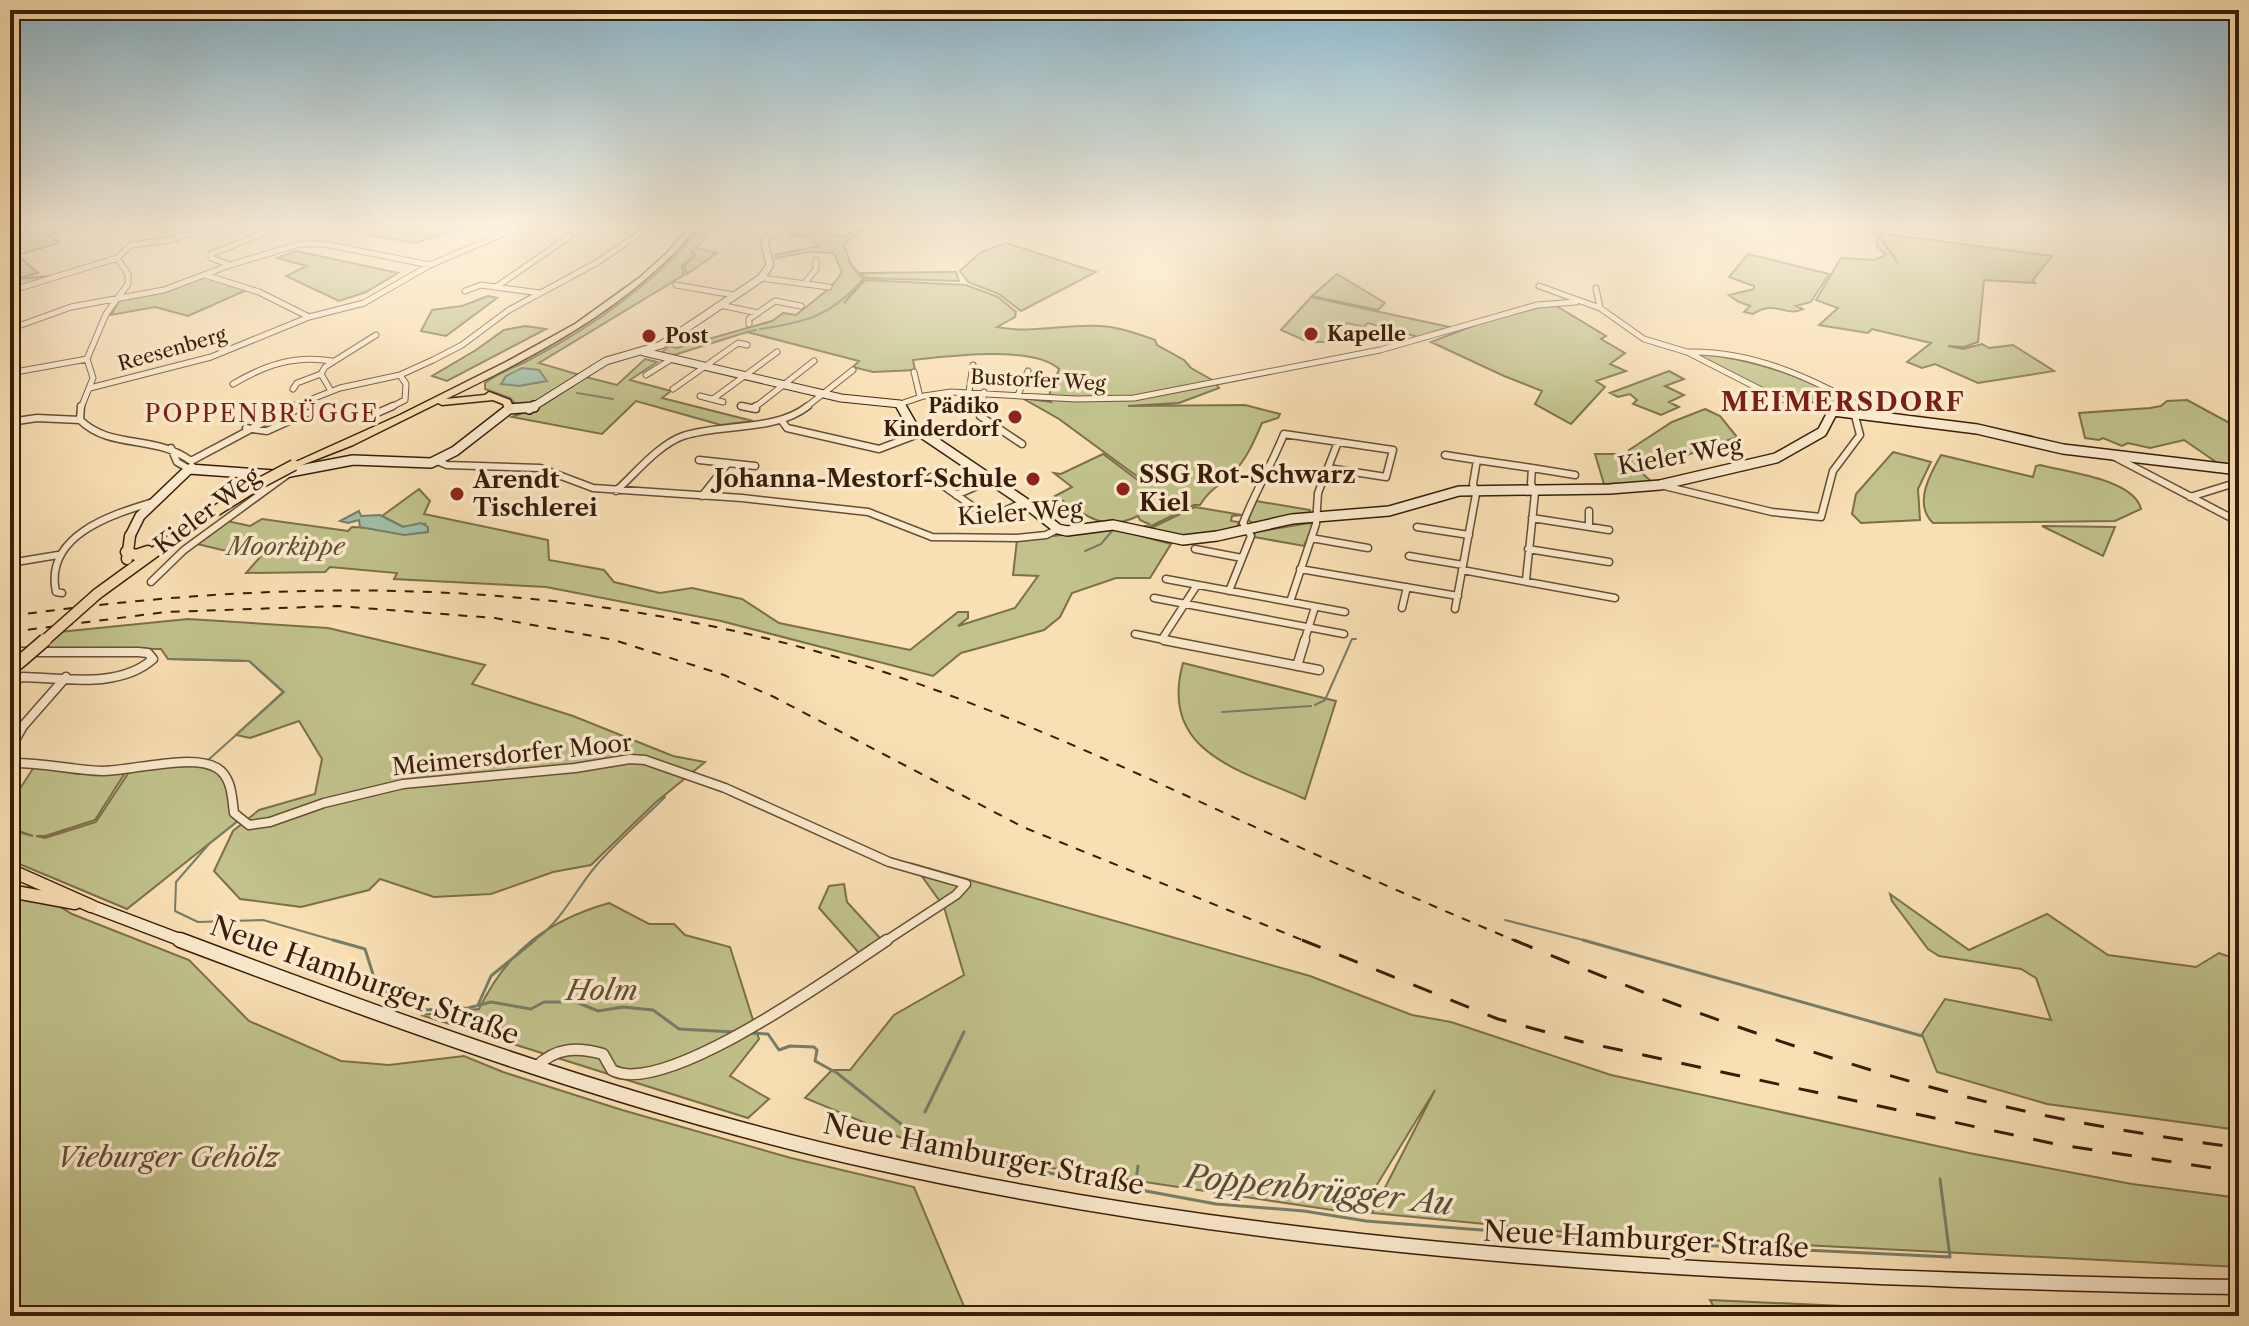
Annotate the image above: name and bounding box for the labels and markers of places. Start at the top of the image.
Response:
place label: Kapelle [1327,322,1406,346]
place label: Post [665,324,708,348]
marker: Kapelle [1302,325,1320,343]
marker: Post [640,327,658,345]
place label: Pädiko Kinderdorf [883,394,1002,441]
marker: Pädiko Kinderdorf [1006,408,1024,426]
place label: SSG Rot-Schwarz Kiel [1139,460,1356,517]
place label: Johanna-Mestorf-Schule [710,464,1017,493]
place label: Arendt Tischlerei [472,465,598,522]
marker: Johanna-Mestorf-Schule [1024,470,1042,488]
marker: SSG Rot-Schwarz Kiel [1114,480,1132,498]
marker: Arendt Tischlerei [448,485,466,503]

